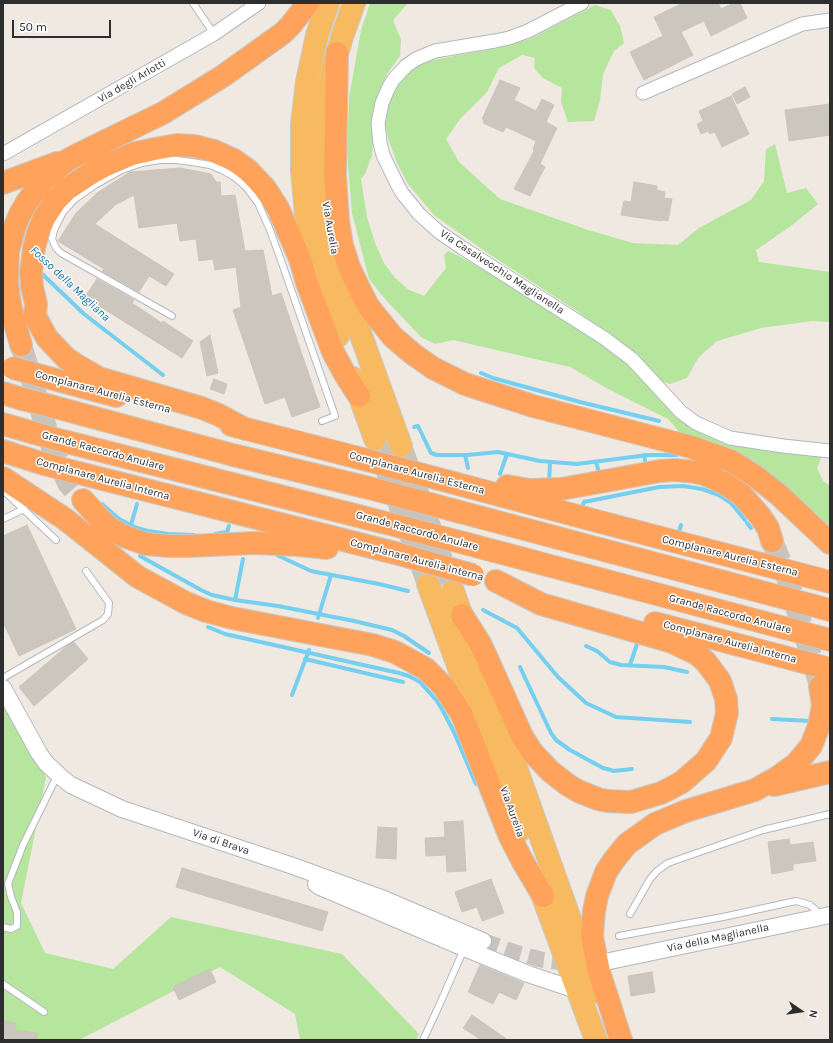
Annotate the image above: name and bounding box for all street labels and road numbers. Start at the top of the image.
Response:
street label: Via degli Arlotti [96,56,168,106]
street label: Via Aurelia [319,201,341,255]
street label: Via Casalvecchio Maglianella [437,227,567,317]
street label: Complanare Aurelia Esterna [34,368,172,416]
street label: Grande Raccordo Anulare [40,428,166,474]
street label: Complanare Aurelia Esterna [348,449,486,497]
street label: Complanare Aurelia Interna [35,455,171,503]
street label: Grande Raccordo Anulare [354,508,480,554]
street label: Complanare Aurelia Esterna [661,533,799,579]
street label: Complanare Aurelia Interna [349,536,485,584]
street label: Grande Raccordo Anulare [667,591,793,637]
street label: Complanare Aurelia Interna [662,618,798,666]
street label: Via Aurelia [497,785,527,839]
street label: Via di Brava [191,826,251,858]
street label: Via della Maglianella [666,921,770,955]

